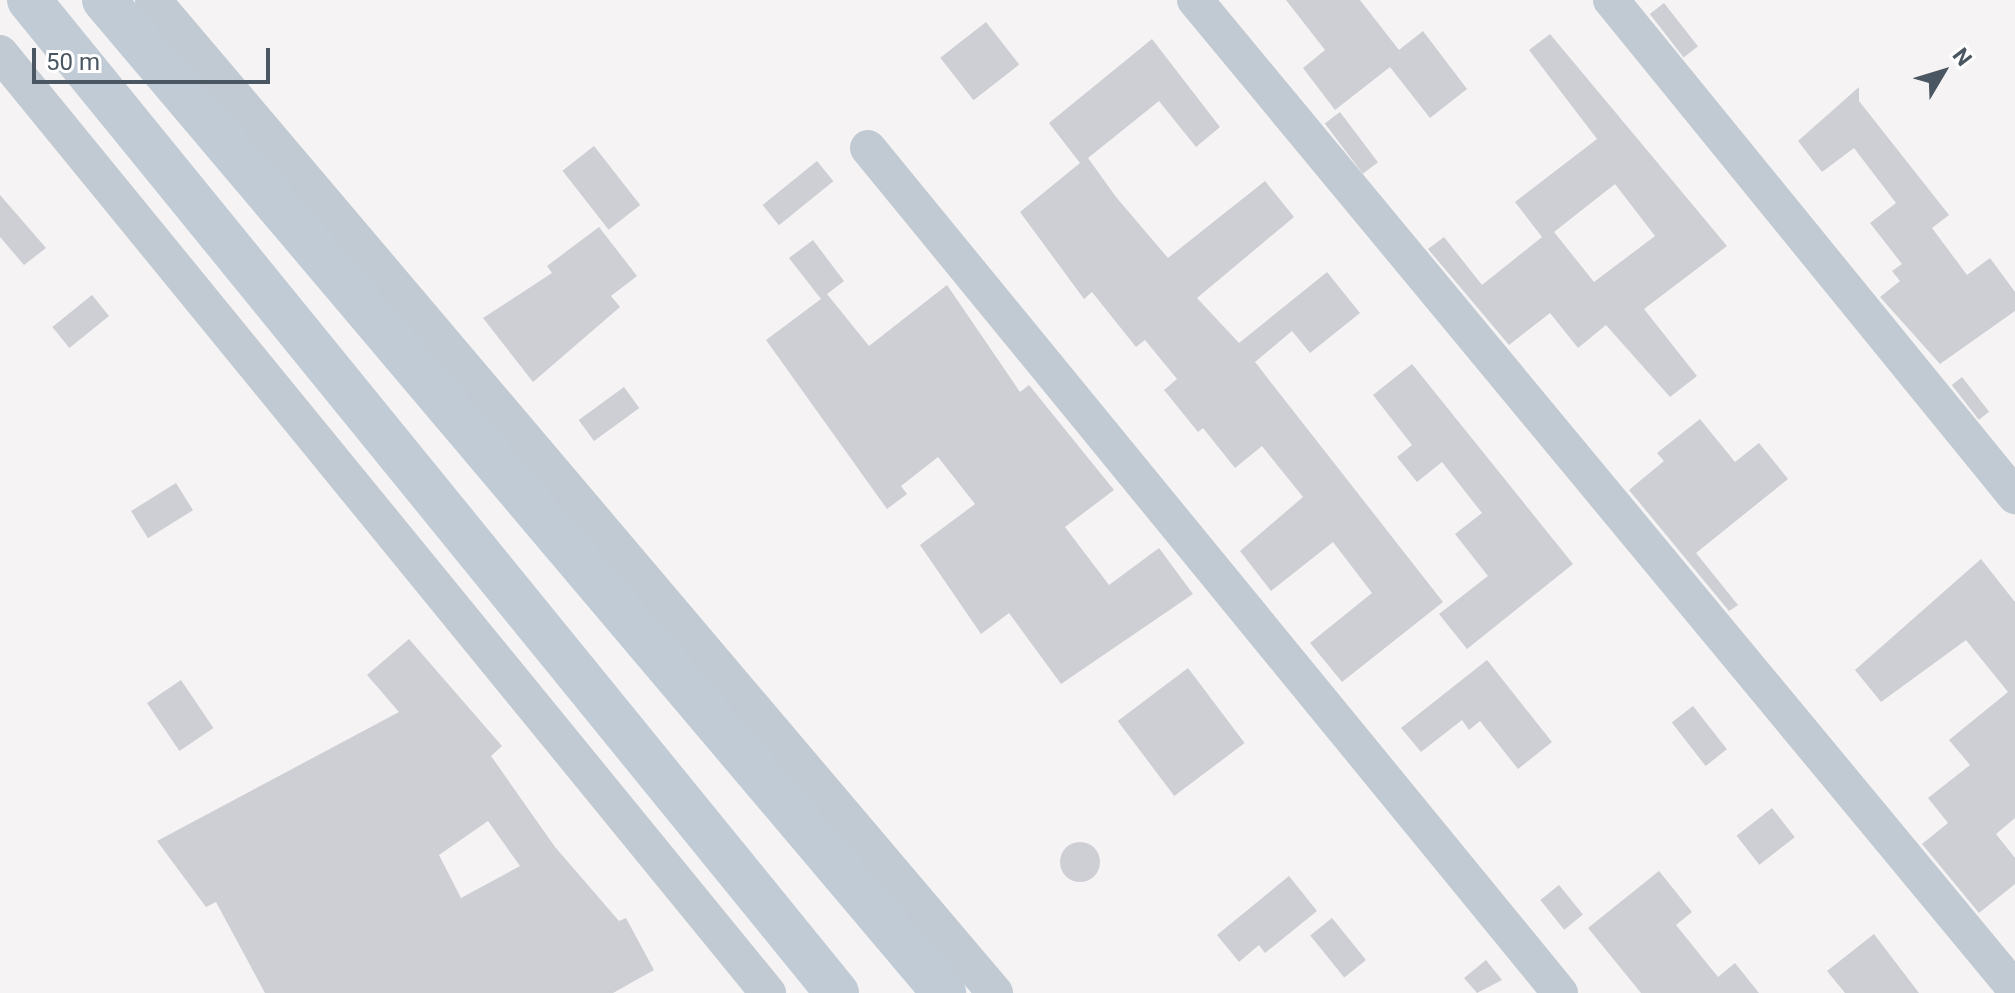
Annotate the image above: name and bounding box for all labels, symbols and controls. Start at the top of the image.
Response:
scale bar [36,32,274,82]
north arrow [1903,32,1983,112]
text: N [1948,43,1977,71]
text: 50 m [46,48,100,76]

